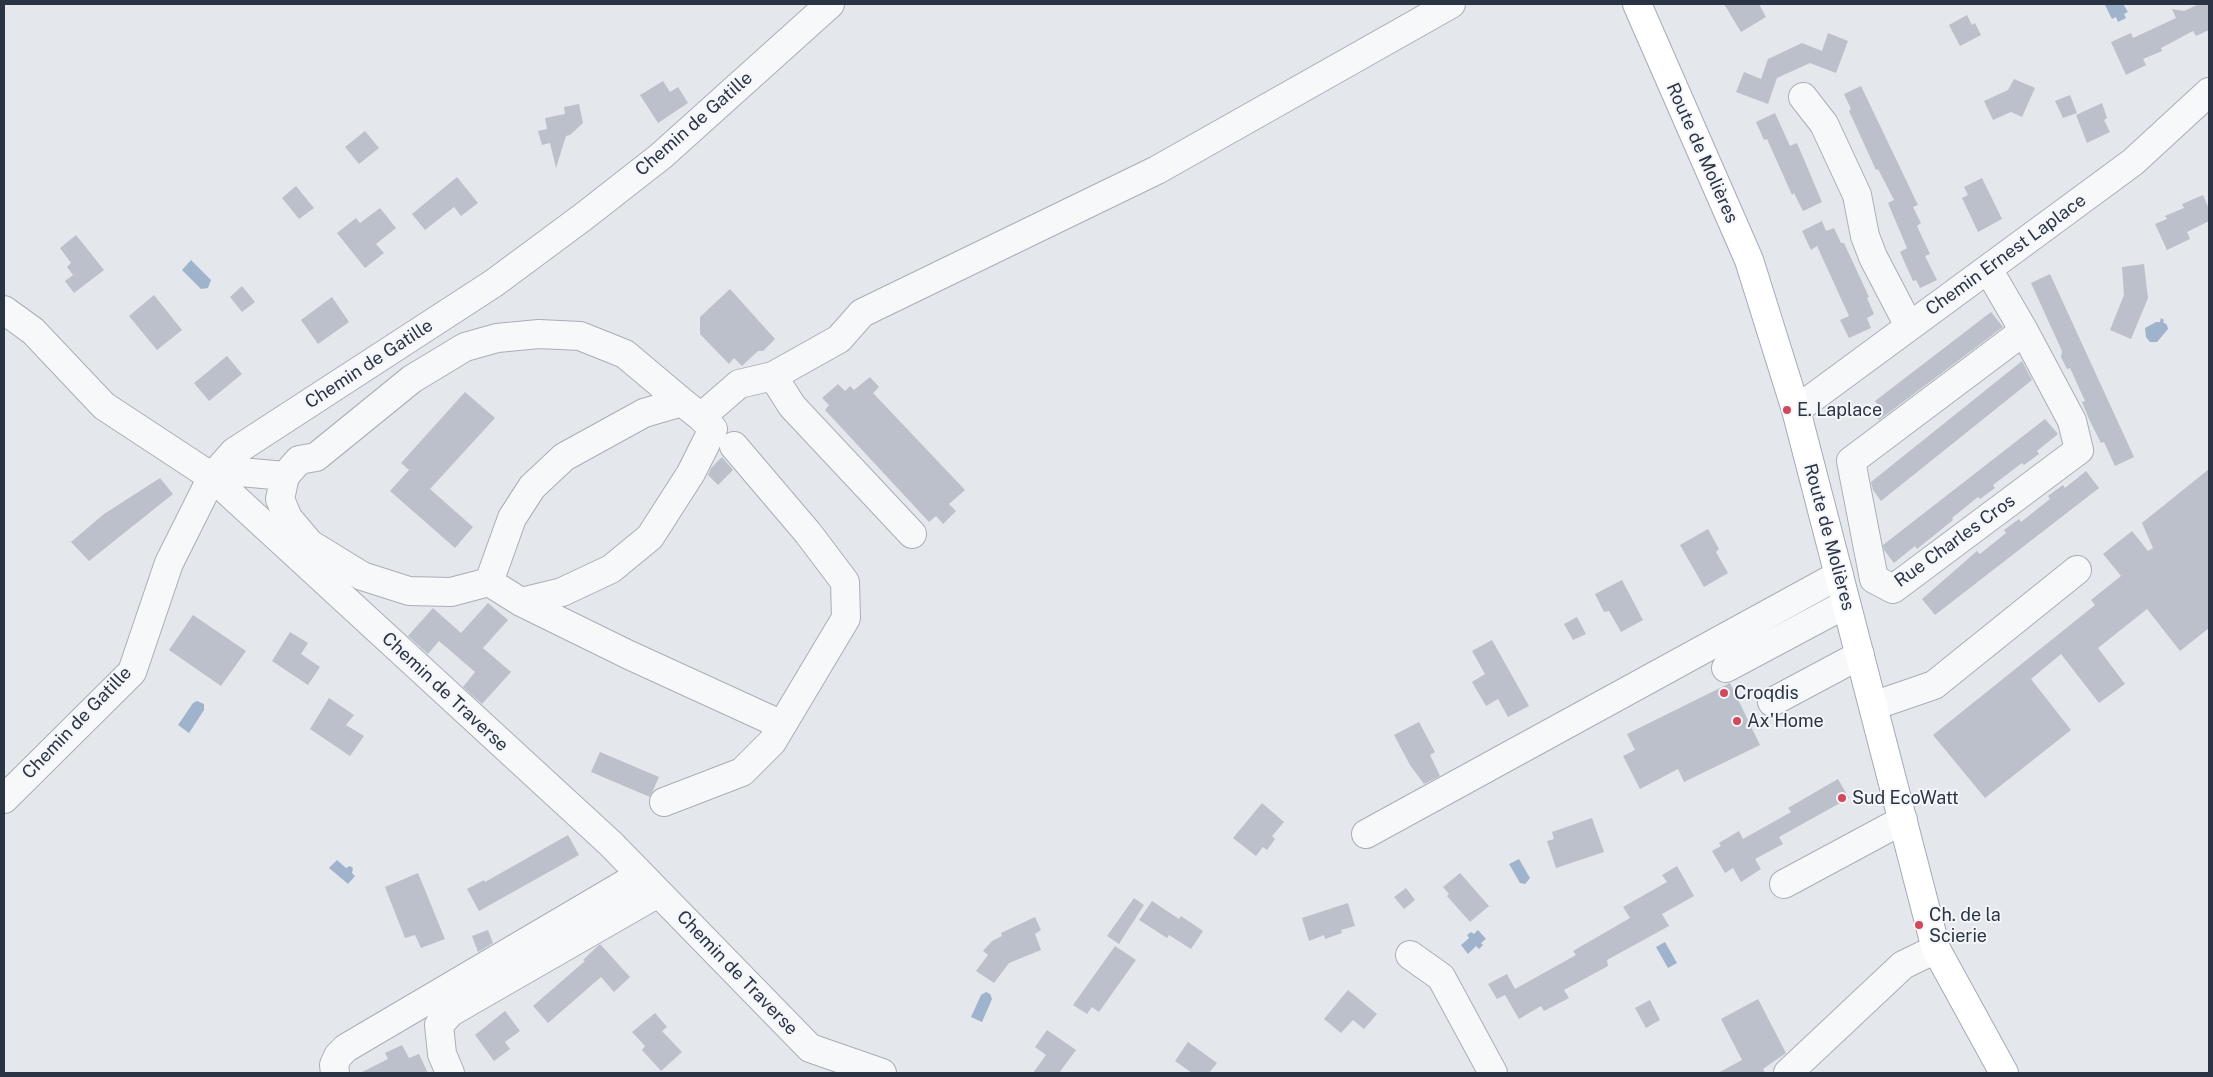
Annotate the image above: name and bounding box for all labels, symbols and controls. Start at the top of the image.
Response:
street label: Chemin de Gatille [631,67,757,181]
street label: Route de Molières [1661,80,1743,226]
street label: Chemin Ernest Laplace [1922,190,2090,320]
street label: Chemin de Gatille [301,315,437,413]
place label: E. Laplace [1797,399,1882,421]
marker: E. Laplace [1781,404,1793,416]
street label: Route de Molières [1799,461,1859,613]
street label: Rue Charles Cros [1890,490,2020,592]
street label: Chemin de Traverse [377,628,513,756]
street label: Chemin de Gatille [18,662,136,784]
place label: Croqdis [1734,682,1799,704]
marker: Croqdis [1718,687,1730,699]
place label: Ax'Home [1747,710,1824,732]
marker: Ax'Home [1731,715,1743,727]
place label: Sud EcoWatt [1852,787,1959,809]
marker: Sud EcoWatt [1836,792,1848,804]
place label: Ch. de la Scierie [1929,904,2001,946]
street label: Chemin de Traverse [672,906,802,1040]
marker: Ch. de la Scierie [1913,919,1925,931]

